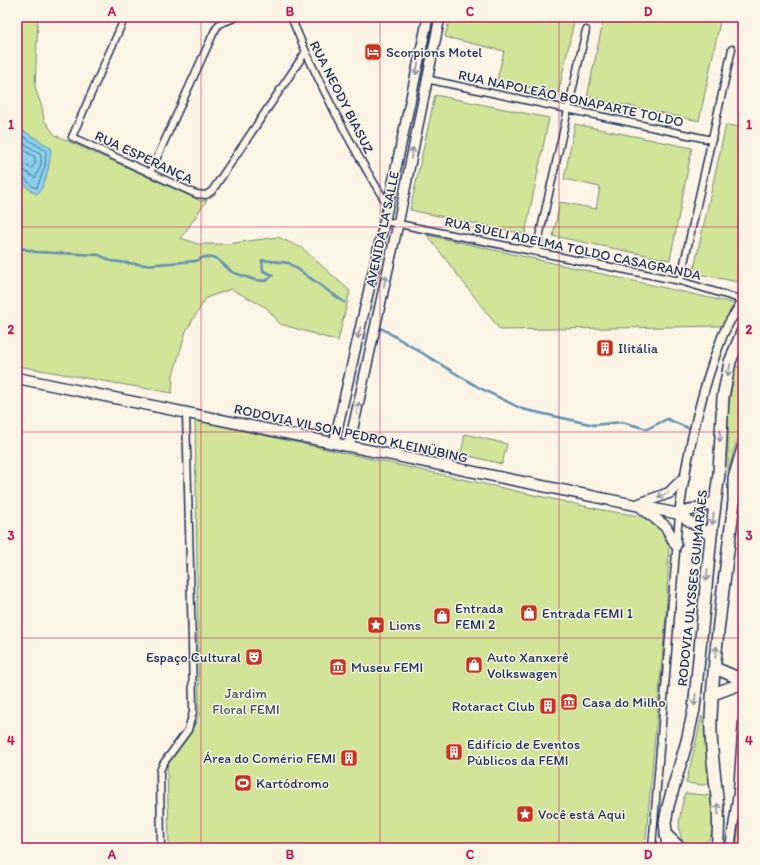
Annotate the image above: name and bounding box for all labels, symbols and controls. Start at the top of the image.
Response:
text: A [107,4,117,19]
text: B [286,4,295,19]
text: C [466,4,475,19]
text: D [644,4,653,19]
street label: RUA NEODY BIASUZ [306,38,377,156]
hotel icon: Scorpions Motel [363,42,383,62]
place label: Scorpions Motel [386,44,482,61]
one-way arrow [412,62,420,75]
street label: RUA NAPOLEÃO BONAPARTE TOLDO [457,66,685,131]
text: 1 [8,117,14,132]
text: 1 [746,117,752,132]
street label: RUA ESPERANÇA [92,127,196,188]
one-way arrow [408,147,416,160]
street label: AVENIDA LA SALLE [362,169,403,289]
street label: RUA SUELI ADELMA TOLDO CASAGRANDA [443,213,703,284]
one-way arrow [382,275,390,288]
text: 2 [8,322,15,337]
text: 2 [746,322,753,337]
one-way arrow [355,326,363,339]
building icon: Ilitália [595,338,615,358]
place label: Ilitália [618,340,659,357]
one-way arrow [724,363,732,376]
street label: RODOVIA VILSON PEDRO KLEINÜBING [232,400,469,467]
one-way arrow [354,402,362,415]
one-way arrow [717,429,724,442]
street label: RODOVIA ULYSSES GUIMARÃES [674,489,711,687]
one-way arrow [657,492,669,499]
one-way arrow [709,512,717,525]
text: 3 [7,528,15,543]
text: 3 [745,528,753,543]
one-way arrow [703,568,711,581]
place label: Entrada FEMI 2 [455,600,503,633]
shop icon: Entrada FEMI 1 [519,603,539,623]
place label: Entrada FEMI 1 [542,605,633,622]
shop icon: Entrada FEMI 2 [432,606,452,626]
place icon: Lions [366,615,386,635]
place label: Lions [389,617,421,634]
one-way arrow [713,645,720,658]
theatre icon: Espaço Cultural [244,647,264,667]
place label: Espaço Cultural [146,649,241,666]
place label: Auto Xanxerê Volkswagen [487,649,569,682]
shop icon: Auto Xanxerê Volkswagen [464,655,484,675]
museum icon: Museu FEMI [328,657,348,677]
place label: Museu FEMI [351,659,423,676]
park label: Jardim Floral FEMI [212,685,280,718]
museum icon: Casa do Milho [559,692,579,712]
one-way arrow [691,693,698,706]
place label: Casa do Milho [582,694,666,711]
building icon: Rotaract Club [538,696,558,716]
place label: Rotaract Club [452,698,535,715]
text: 4 [7,733,15,748]
text: 4 [745,733,753,748]
place label: Edifício de Eventos Públicos da FEMI [467,736,580,769]
building icon: Edifício de Eventos Públicos da FEMI [444,742,464,762]
building icon: Área do Comério FEMI [339,748,359,768]
place label: Área do Comério FEMI [203,750,336,767]
sports icon: Kartódromo [233,773,253,793]
place label: Kartódromo [256,775,329,792]
one-way arrow [715,803,722,816]
place icon: Você está Aqui [515,804,535,824]
place label: Você está Aqui [538,806,625,823]
text: A [107,847,117,862]
text: B [286,847,295,862]
text: C [466,847,475,862]
text: D [644,847,653,862]

